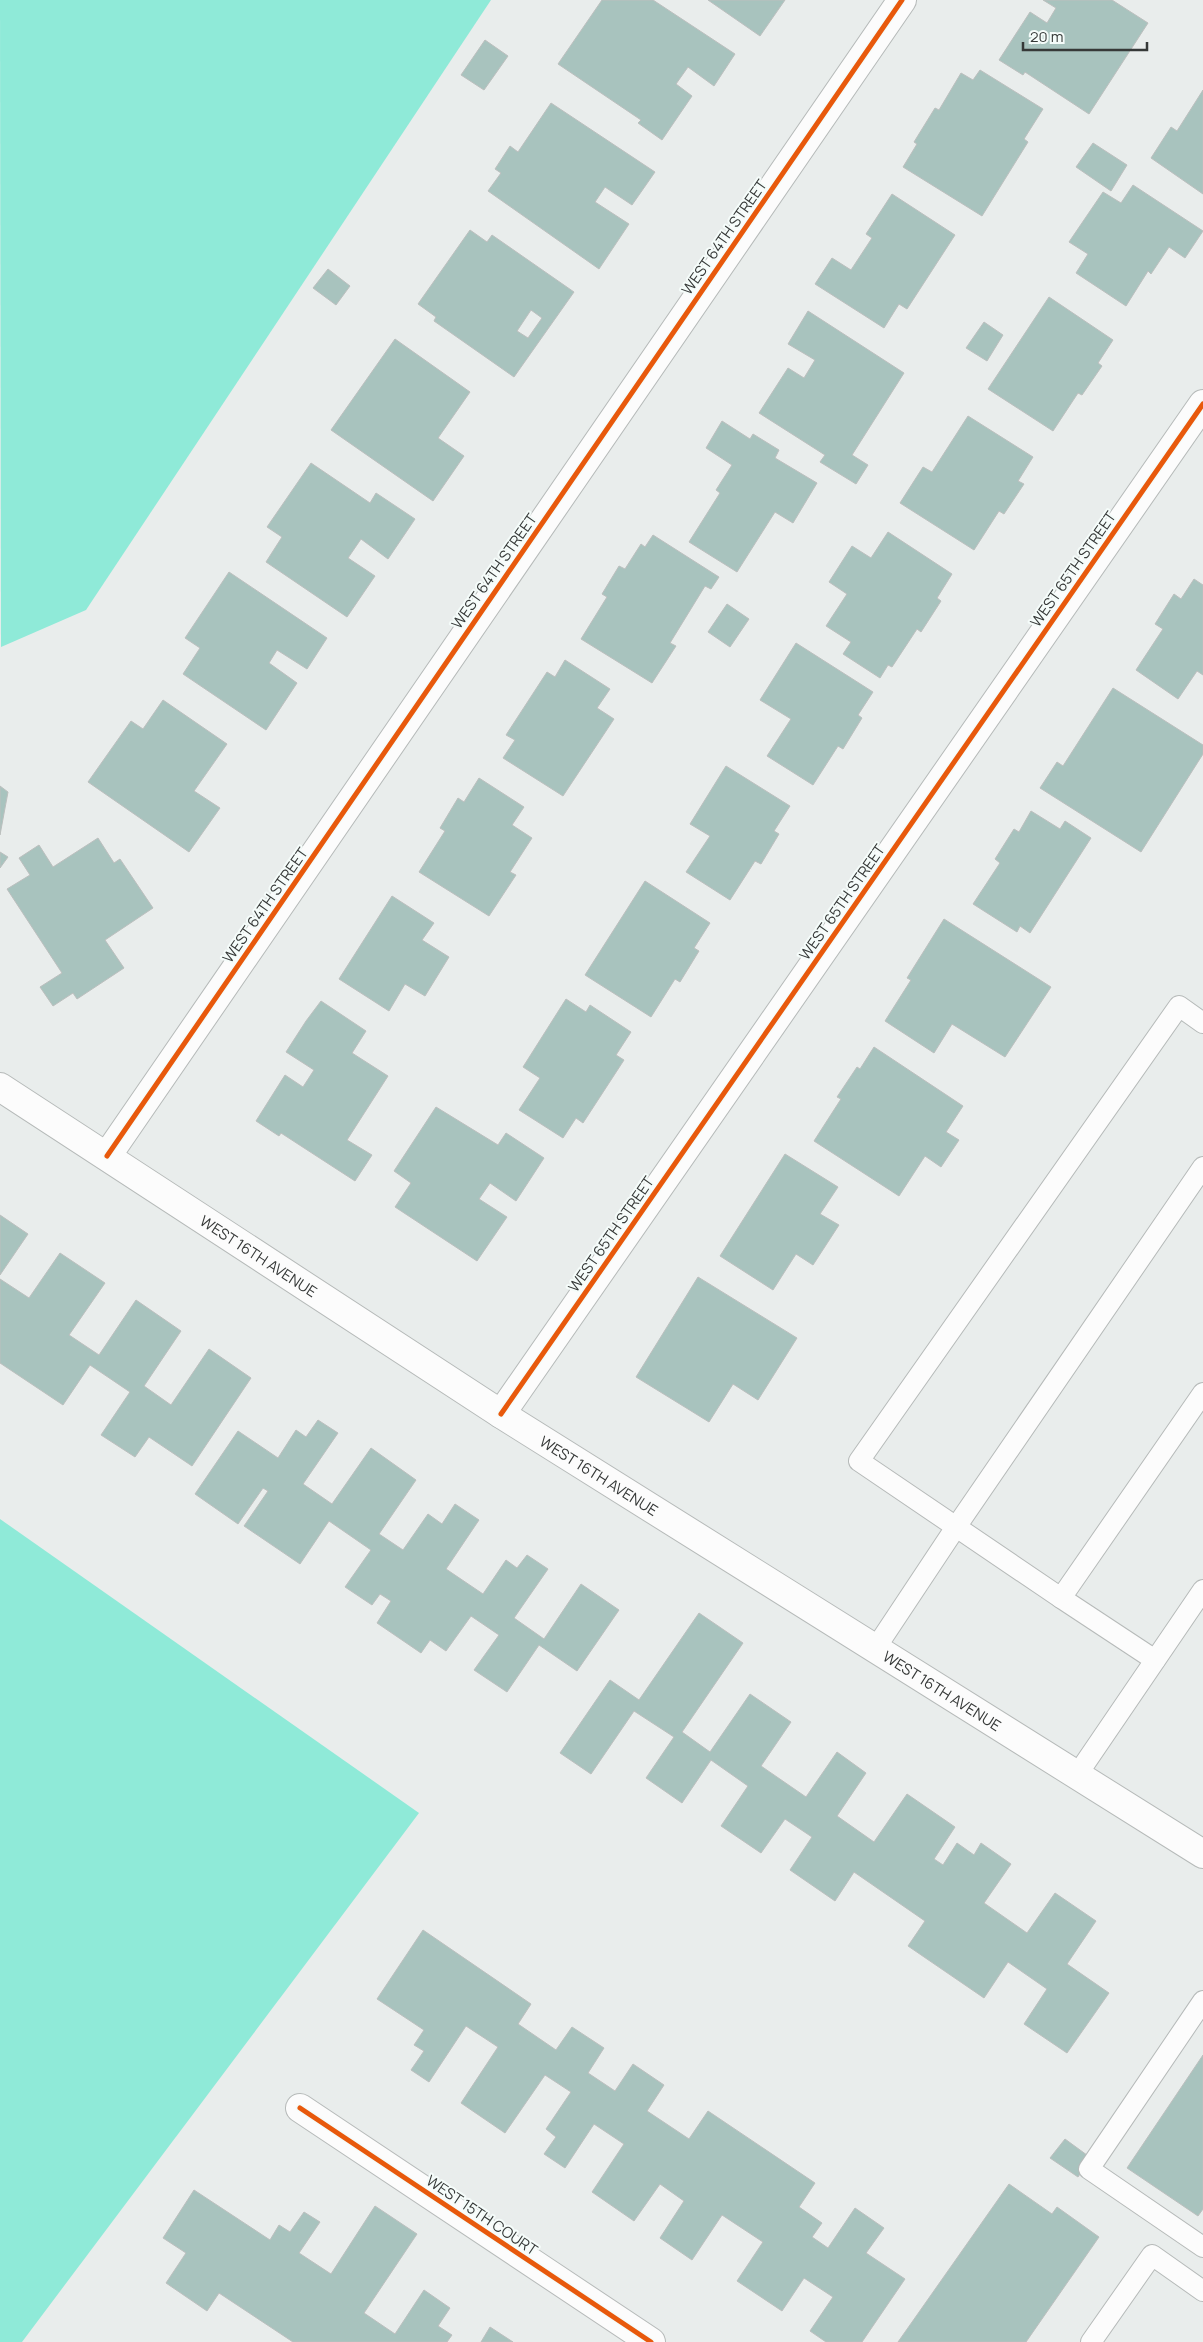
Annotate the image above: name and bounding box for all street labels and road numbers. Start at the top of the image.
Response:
street label: WEST 64TH STREET [676,175,772,299]
street label: WEST 65TH STREET [1025,507,1121,631]
street label: WEST 64TH STREET [446,509,542,633]
street label: WEST 65TH STREET [794,840,890,964]
street label: WEST 64TH STREET [217,843,313,967]
street label: WEST 65TH STREET [563,1172,659,1296]
street label: WEST 16TH AVENUE [196,1210,321,1302]
street label: WEST 16TH AVENUE [536,1431,662,1520]
street label: WEST 16TH AVENUE [879,1646,1005,1736]
street label: WEST 15TH COURT [422,2170,542,2260]

